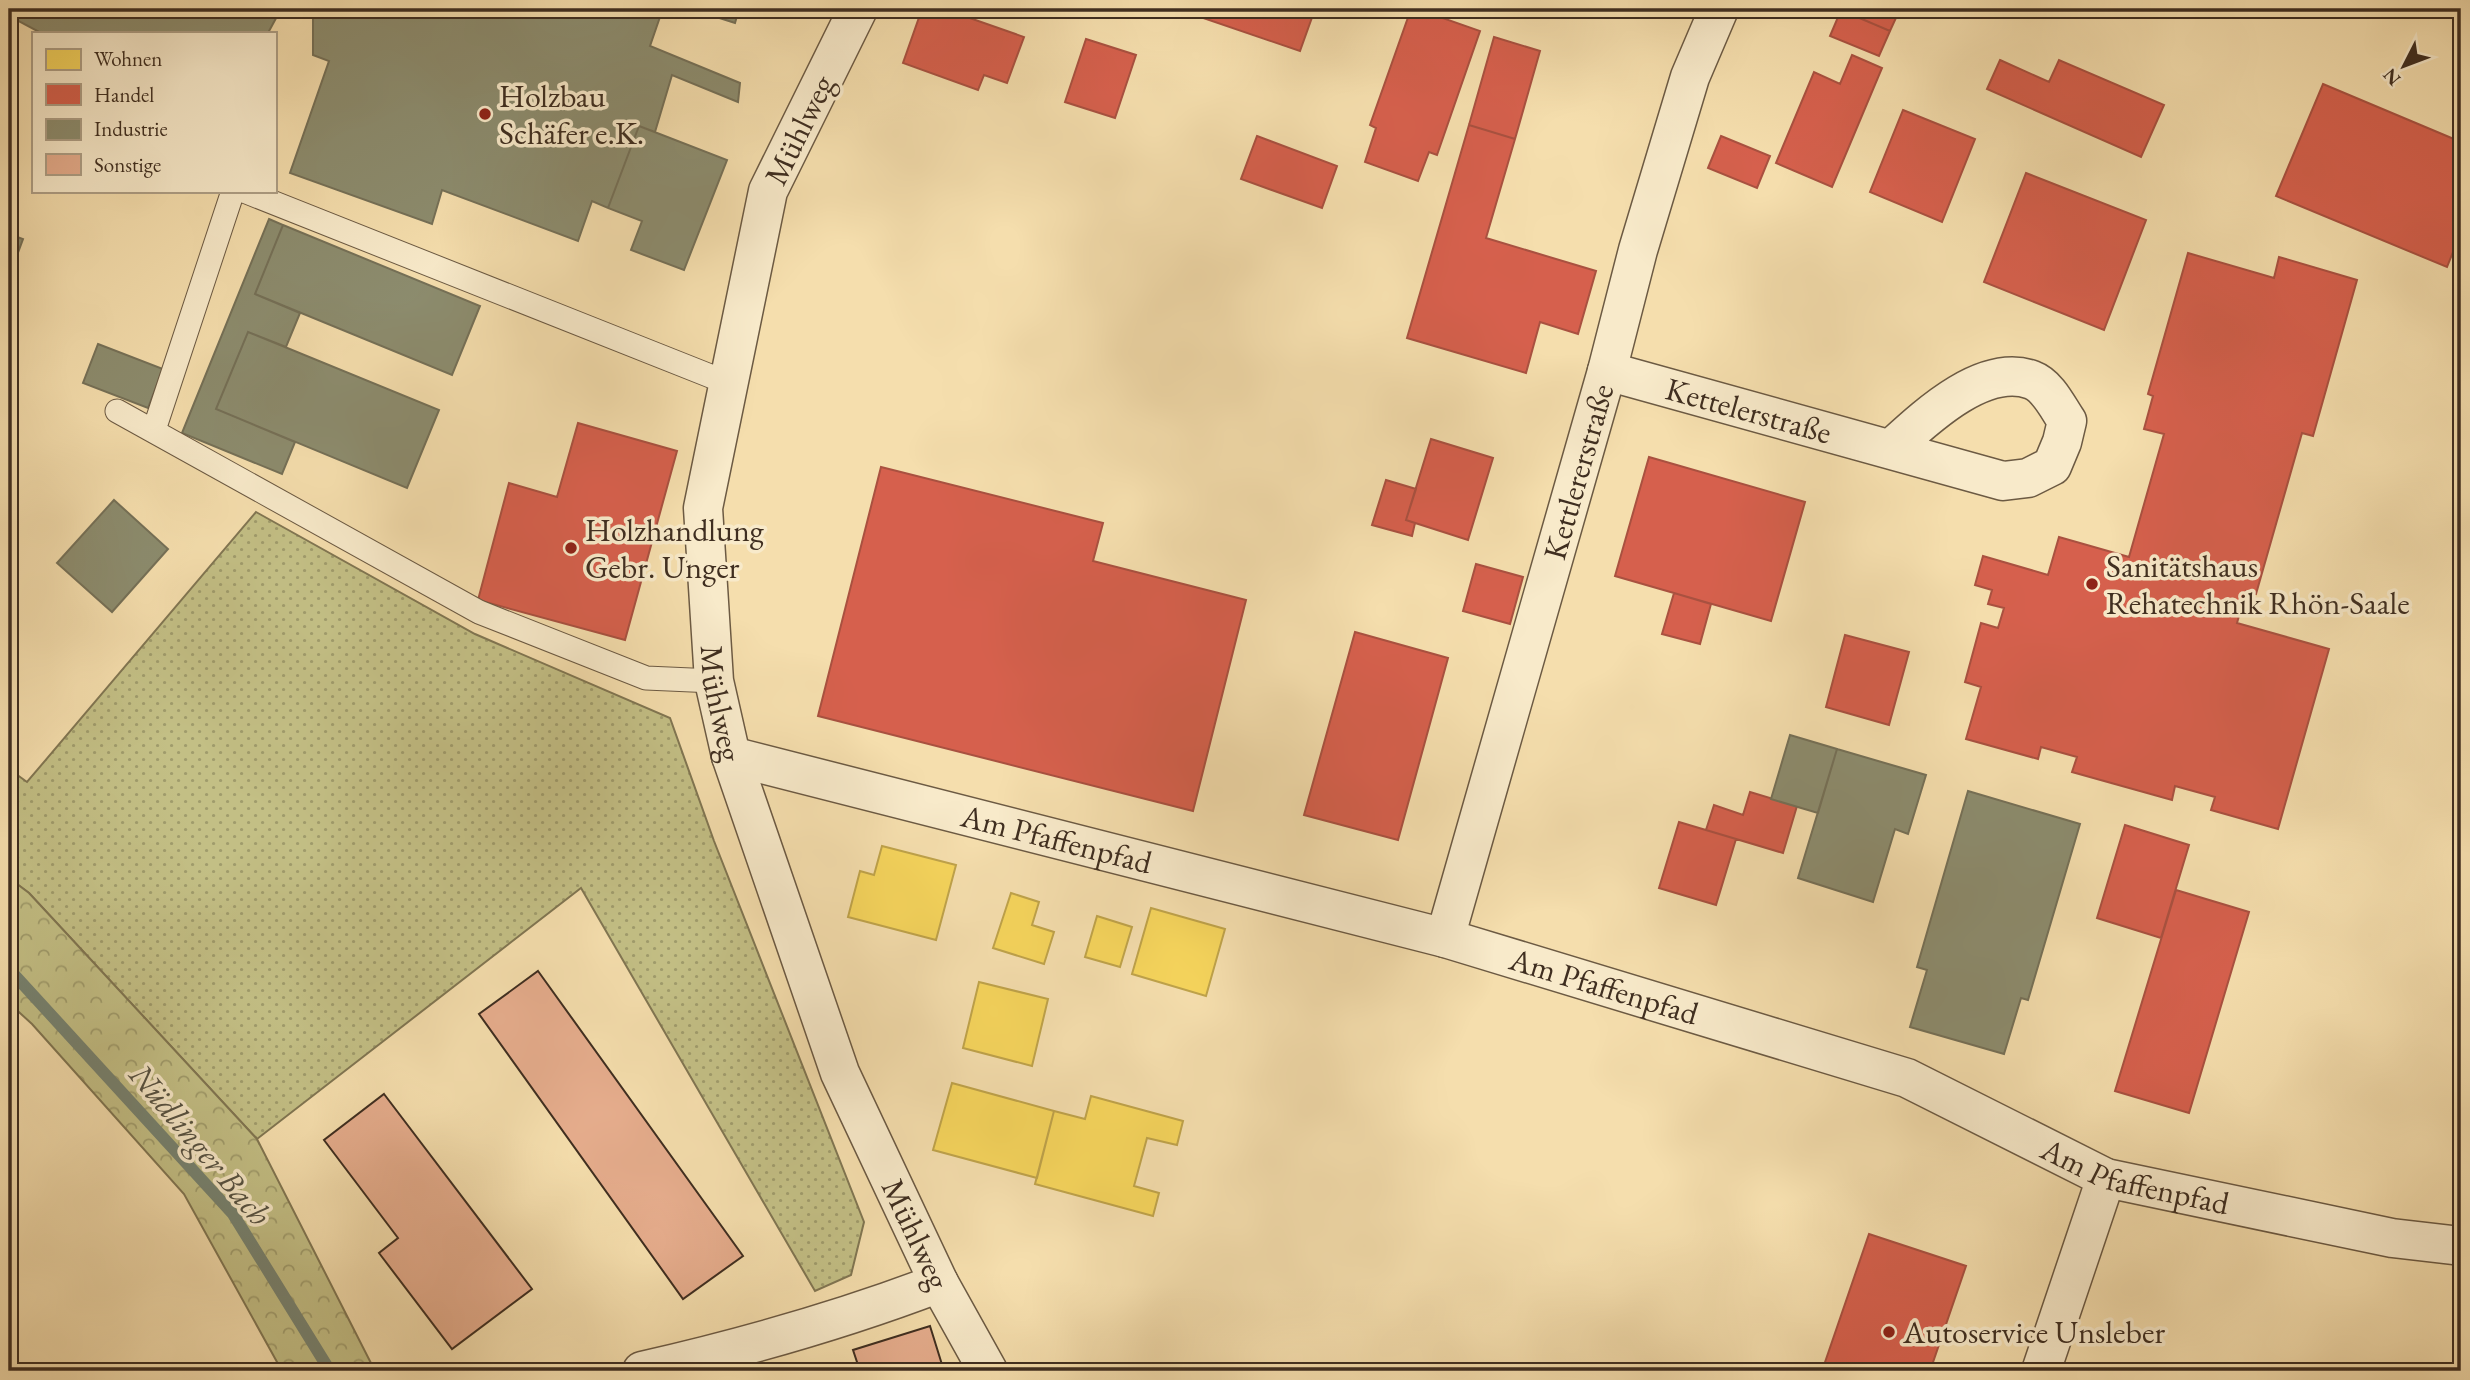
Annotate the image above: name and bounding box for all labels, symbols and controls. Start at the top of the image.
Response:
legend [32,32,276,192]
north arrow [2368,32,2438,102]
text: Wohnen [94,45,162,72]
text: N [2377,62,2406,91]
street label: Mühlweg [754,67,844,192]
place label: Holzbau Schäfer e.K. [499,75,644,154]
text: Handel [94,81,154,108]
marker: Holzbau Schäfer e.K. [477,106,493,122]
text: Industrie [94,115,168,142]
text: Sonstige [94,151,161,178]
street label: Kettelerstraße [1661,367,1836,453]
street label: Kettlererstraße [1533,379,1623,564]
place label: Holzhandlung Gebr. Unger [585,509,765,588]
marker: Holzhandlung Gebr. Unger [563,540,579,556]
place label: Sanitätshaus Rehatechnik Rhön-Saale [2106,545,2410,624]
marker: Sanitätshaus Rehatechnik Rhön-Saale [2084,576,2100,592]
street label: Mühlweg [691,644,753,766]
street label: Am Pfaffenpfad [956,794,1157,884]
street label: Am Pfaffenpfad [1504,937,1704,1035]
water label: Nüdlinger Bach [120,1053,281,1234]
street label: Am Pfaffenpfad [2033,1127,2234,1224]
street label: Mühlweg [872,1172,960,1297]
place label: Autoservice Unsleber [1902,1311,2165,1353]
marker: Autoservice Unsleber [1881,1324,1897,1340]

